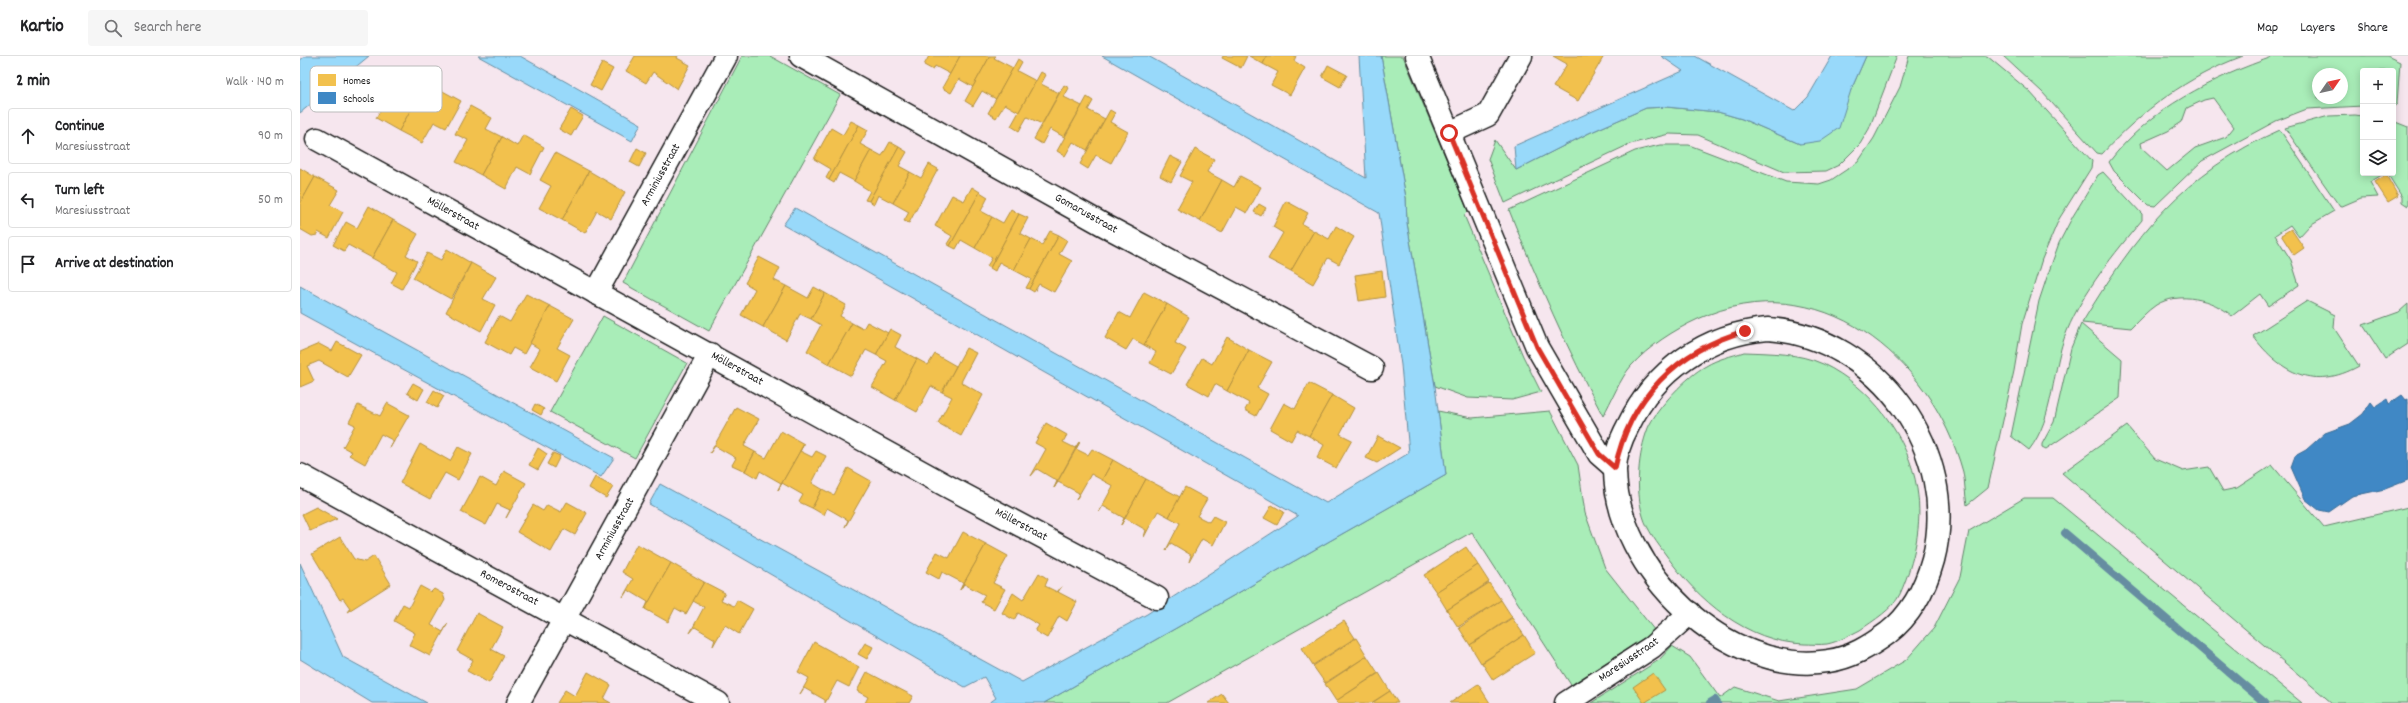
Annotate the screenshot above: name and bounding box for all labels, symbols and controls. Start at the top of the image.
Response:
search box [88,10,368,46]
text: Kartio [20,14,64,41]
icon: search [102,17,124,39]
text: Search here [134,17,201,39]
text: Map [2257,18,2278,38]
text: Layers [2300,18,2335,38]
text: Share [2357,18,2388,38]
legend [310,66,442,112]
north arrow [2312,68,2348,104]
map controls [2360,68,2396,176]
button: + [2360,68,2396,104]
text: 2 min [16,70,50,94]
text: Walk · 140 m [226,73,284,92]
text: Homes [343,74,371,90]
text: Schools [343,92,375,108]
button: − [2360,104,2396,140]
text: Continue [55,116,104,138]
route start [1440,124,1458,142]
icon: ahead [17,125,39,147]
text: 90 m [258,127,283,146]
text: Maresiusstraat [55,138,130,157]
street label: Arminiusstraat [637,140,685,209]
button: layers [2360,140,2396,176]
text: Turn left [55,180,104,202]
icon: left [17,189,39,211]
street label: Gomarusstraat [1051,190,1121,239]
text: 50 m [258,191,283,210]
street label: Möllerstraat [424,193,483,236]
text: Maresiusstraat [55,202,130,221]
icon: arrive [17,253,39,275]
text: Arrive at destination [55,253,173,275]
route end [1736,322,1754,340]
street label: Möllerstraat [708,348,767,391]
street label: Arminiusstraat [591,494,639,563]
street label: Möllerstraat [992,504,1051,546]
street label: Romerostraat [477,565,542,611]
street label: Maresiusstraat [1595,633,1663,686]

